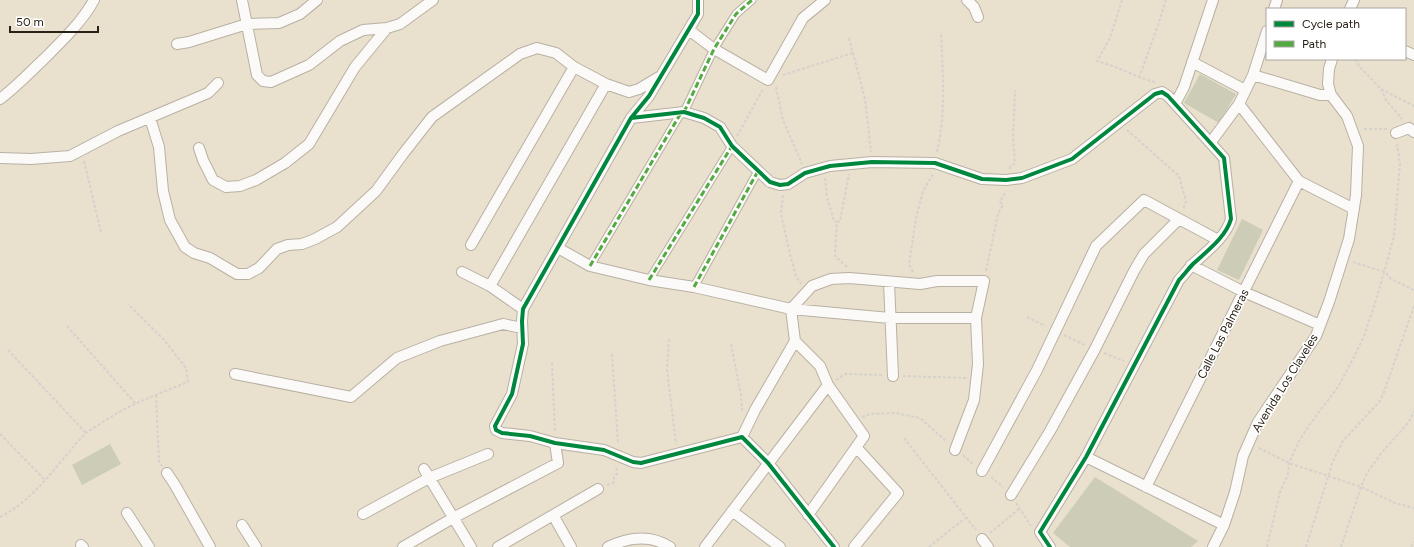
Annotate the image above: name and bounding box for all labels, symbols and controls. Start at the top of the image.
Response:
scale bar [10,8,98,34]
legend [1266,8,1406,60]
text: 50 m [16,15,44,29]
text: Cycle path [1302,17,1360,31]
text: Path [1302,37,1326,51]
street label: Calle Las Palmeras [1194,287,1252,381]
street label: Avenida Los Claveles [1249,331,1321,435]

